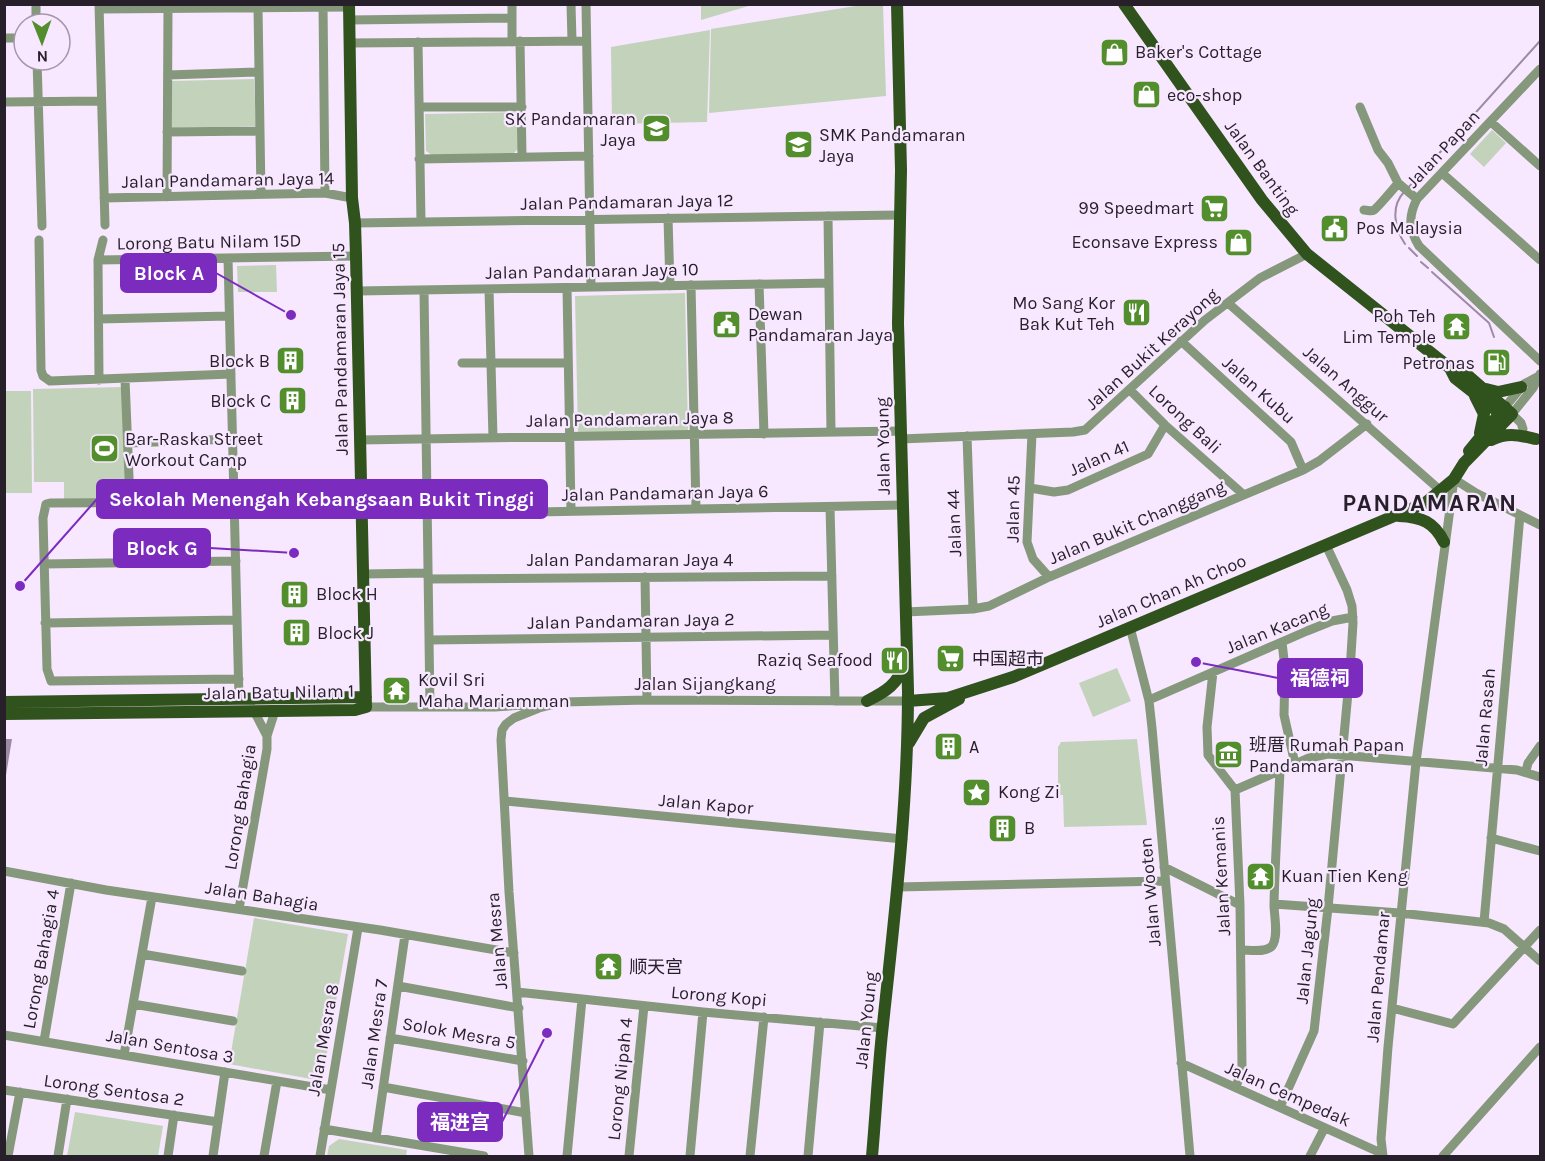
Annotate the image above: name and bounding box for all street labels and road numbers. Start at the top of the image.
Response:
street label: Jalan Papan [1401,106,1485,192]
street label: Jalan Banting [1220,116,1304,220]
street label: Jalan Pandamaran Jaya 14 [122,167,334,193]
street label: Jalan Pandamaran Jaya 12 [520,189,734,215]
street label: Lorong Batu Nilam 15D [116,229,302,255]
street label: Jalan Pandamaran Jaya 15 [327,242,353,456]
street label: Jalan Pandamaran Jaya 10 [485,258,699,284]
street label: Jalan Bukit Kerayong [1081,283,1223,415]
street label: Jalan Anggur [1299,341,1394,427]
street label: Jalan Kubu [1218,351,1300,429]
street label: Lorong Bali [1144,380,1226,458]
street label: Jalan Young [871,397,895,495]
street label: Jalan Pandamaran Jaya 8 [526,406,734,432]
street label: Jalan 41 [1066,435,1132,481]
street label: Jalan 45 [1001,475,1025,543]
street label: Jalan Bukit Changgang [1045,475,1229,569]
street label: Jalan Pandamaran Jaya 6 [561,480,769,506]
street label: Jalan 44 [942,489,966,557]
street label: Jalan Pandamaran Jaya 4 [527,549,733,571]
street label: Jalan Chan Ah Choo [1092,549,1250,633]
street label: Jalan Kacang [1223,598,1331,658]
street label: Jalan Pandamaran Jaya 2 [527,608,735,634]
street label: Jalan Rasah [1470,667,1500,767]
street label: Jalan Sijangkang [634,673,776,695]
street label: Jalan Batu Nilam 1 [204,680,354,704]
street label: Lorong Bahagia [219,742,261,872]
street label: Jalan Kapor [658,789,755,819]
street label: Jalan Kemanis [1207,816,1235,936]
street label: Jalan Wooten [1134,837,1166,947]
street label: Jalan Bahagia [204,876,320,916]
street label: Lorong Bahagia 4 [18,887,64,1031]
street label: Jalan Mesra [482,891,512,991]
street label: Jalan Jagung [1290,897,1324,1005]
street label: Jalan Pendamar [1361,910,1395,1043]
street label: Jalan Young [850,970,882,1070]
street label: Jalan Mesra 7 [355,977,393,1090]
street label: Lorong Kopi [670,981,768,1011]
street label: Jalan Mesra 8 [302,982,344,1098]
street label: Solok Mesra 5 [401,1012,517,1054]
street label: Lorong Nipah 4 [603,1017,637,1141]
street label: Jalan Sentosa 3 [105,1024,235,1068]
street label: Jalan Cempedak [1222,1057,1354,1131]
street label: Lorong Sentosa 2 [42,1069,186,1111]

